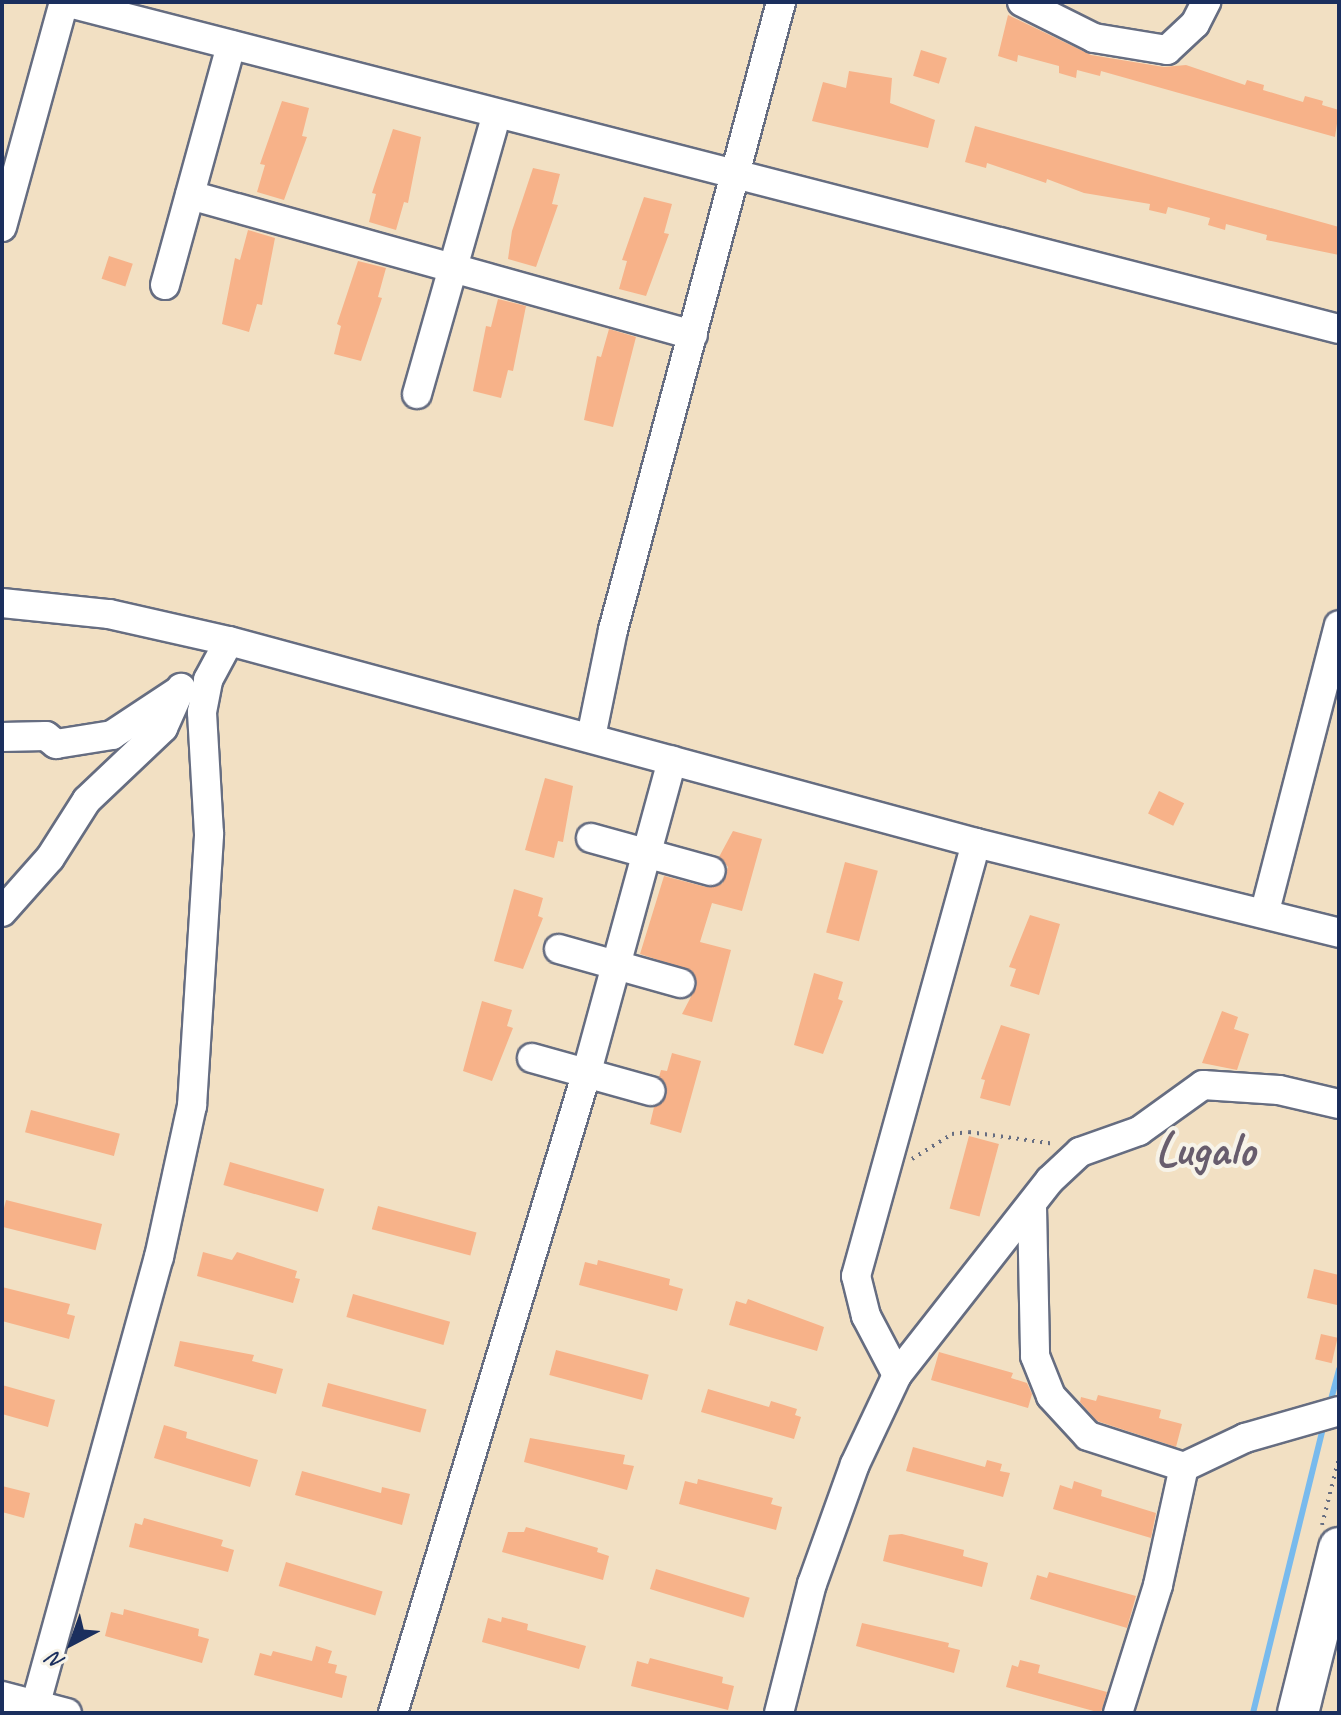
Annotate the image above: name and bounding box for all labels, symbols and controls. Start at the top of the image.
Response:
district label: Lugalo [1155,1121,1255,1179]
north arrow [32,1603,112,1683]
text: N [42,1646,71,1676]

